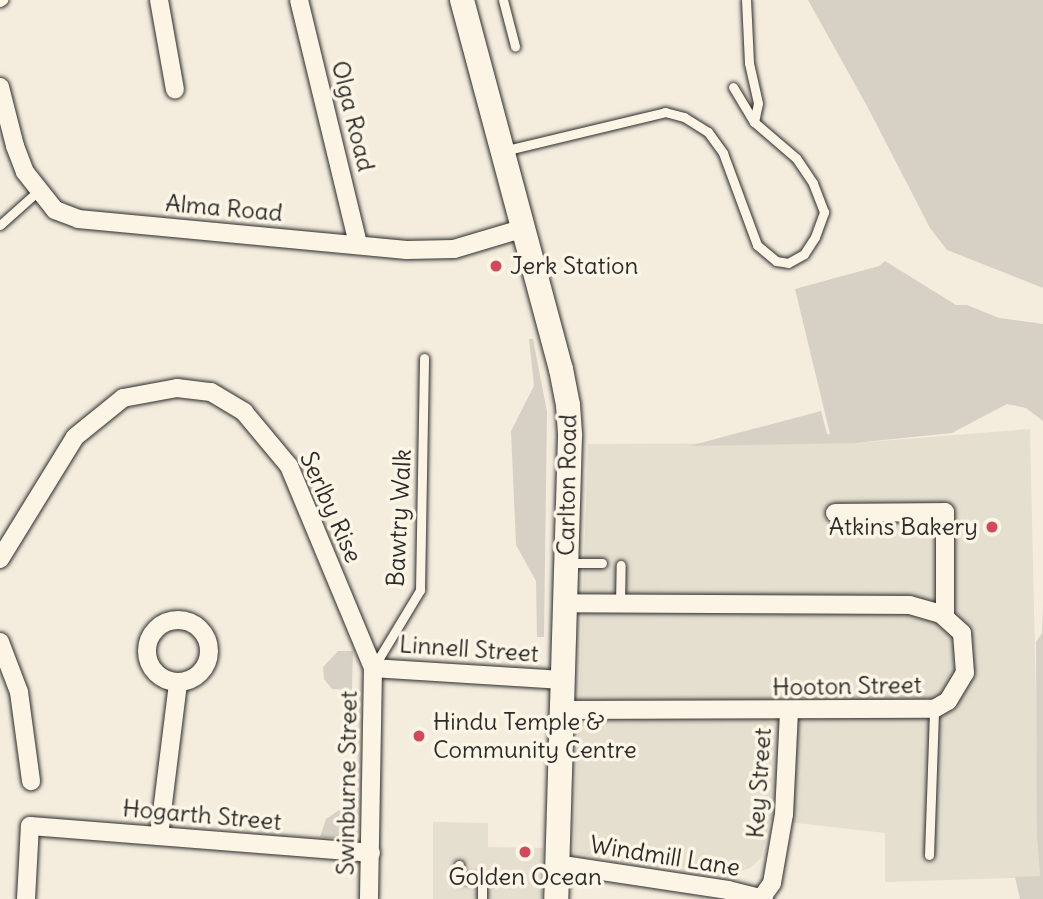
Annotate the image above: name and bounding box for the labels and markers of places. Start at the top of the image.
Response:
place label: Jerk Station [510,252,638,280]
marker: Jerk Station [488,258,504,274]
place label: Atkins Bakery [829,513,978,541]
marker: Atkins Bakery [984,519,1000,535]
place label: Hindu Temple & Community Centre [433,708,637,764]
marker: Hindu Temple & Community Centre [411,728,427,744]
marker: Golden Ocean [517,844,533,860]
place label: Golden Ocean [448,863,602,891]

